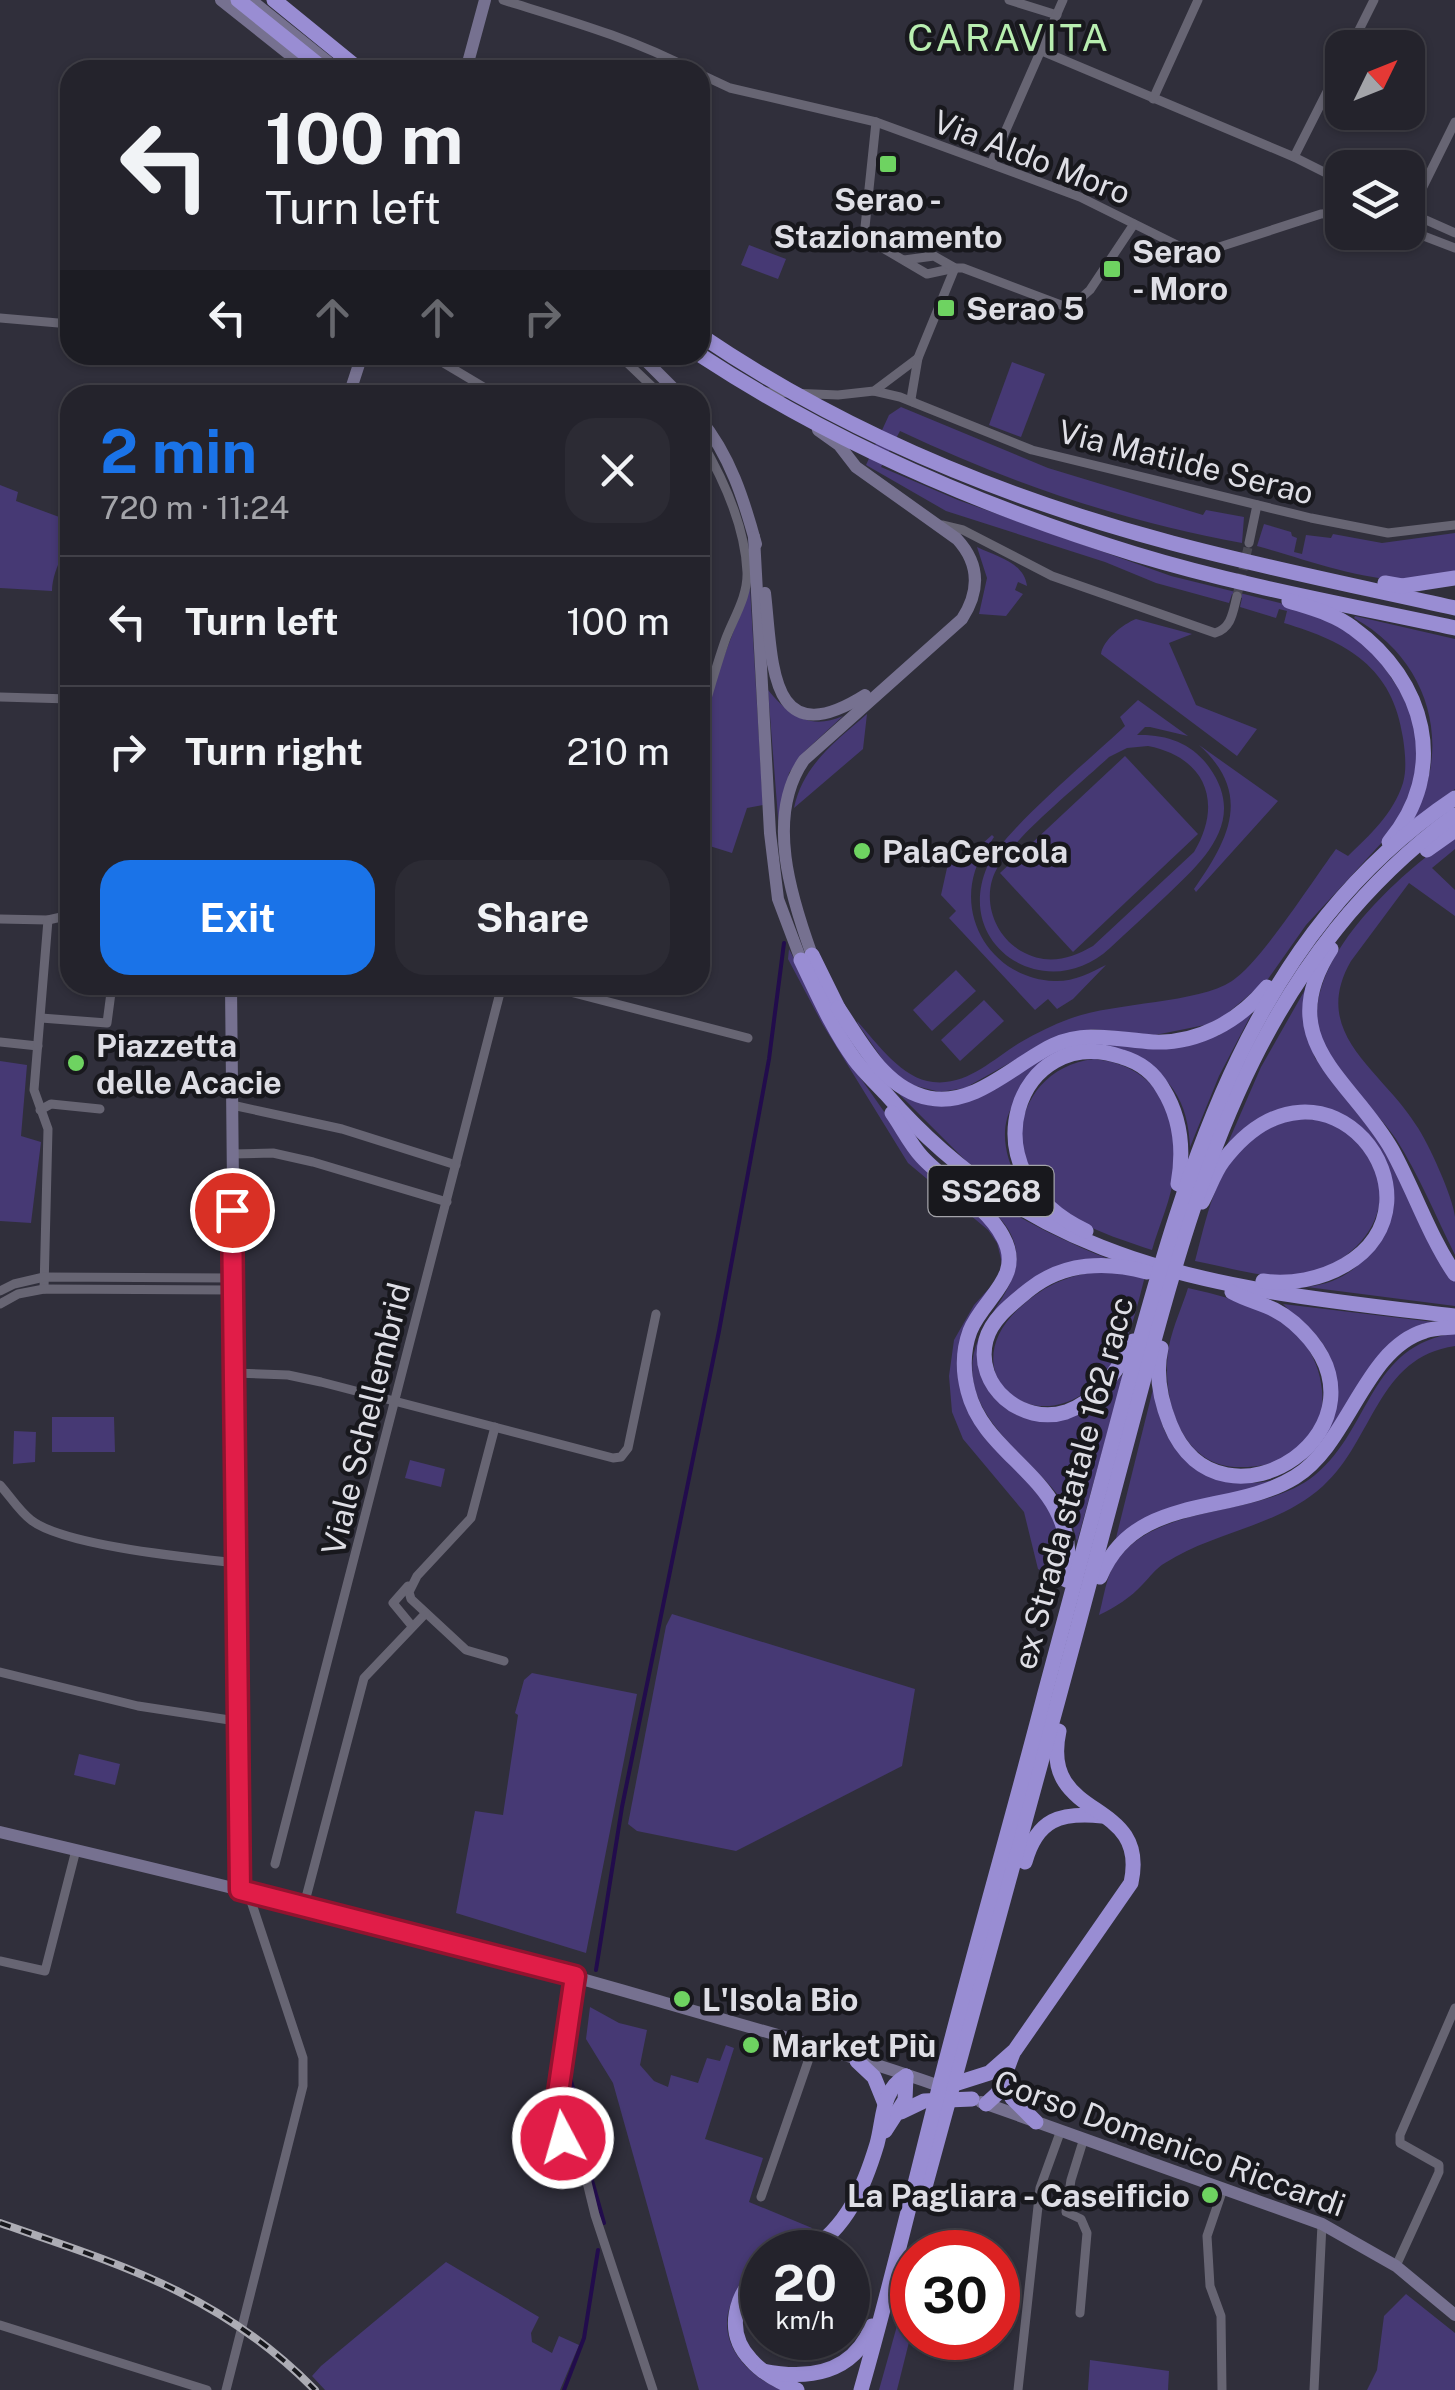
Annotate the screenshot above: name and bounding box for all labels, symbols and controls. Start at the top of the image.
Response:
district label: CARAVITA [907,15,1111,60]
north arrow [1325,30,1425,130]
map controls [1325,30,1425,250]
text: 100 m [265,97,463,180]
icon: left [100,100,230,230]
street label: Via Aldo Moro [928,102,1136,212]
button: layers [1325,150,1425,250]
marker: Serao - Stazionamento [877,153,899,175]
text: Turn left [265,181,441,234]
place label: Serao - Stazionamento [773,181,1003,255]
place label: Serao - Moro [1132,233,1228,307]
marker: Serao - Moro [1101,258,1123,280]
icon: left [200,290,255,345]
icon: ahead [305,290,360,345]
icon: ahead [410,290,465,345]
icon: right [515,290,570,345]
place label: Serao 5 [966,290,1085,327]
marker: Serao 5 [935,297,957,319]
street label: Via Matilde Serao [1055,412,1317,512]
text: 2 min [100,416,257,487]
button: close [565,418,670,523]
text: 720 m · 11:24 [100,489,289,526]
icon: left [100,594,155,649]
text: Turn left [185,599,339,644]
text: 100 m [566,599,670,644]
icon: right [100,724,155,779]
text: Turn right [185,729,363,774]
text: 210 m [567,729,670,774]
place label: PalaCercola [882,833,1068,870]
marker: PalaCercola [851,840,873,862]
button: Exit [100,860,375,975]
button: Share [395,860,670,975]
place label: Piazzetta delle Acacie [96,1027,282,1101]
marker: Piazzetta delle Acacie [65,1052,87,1074]
road number: SS268 [928,1166,1054,1216]
pin [190,1168,275,1253]
icon: arrive [205,1183,260,1238]
street label: Viale Schellembrid [314,1279,418,1559]
street label: ex Strada statale 162 racc [1005,1293,1141,1673]
place label: L'Isola Bio [702,1981,859,2018]
marker: L'Isola Bio [671,1988,693,2010]
place label: Market Più [771,2027,936,2064]
marker: Market Più [740,2034,762,2056]
street label: Corso Domenico Riccardi [989,2062,1351,2224]
position arrow [511,2086,615,2190]
place label: La Pagliara - Caseificio [847,2177,1190,2214]
marker: La Pagliara - Caseificio [1199,2184,1221,2206]
speed limit sign: 30 [890,2230,1020,2360]
text: 20 [773,2253,837,2312]
text: km/h [776,2305,834,2335]

